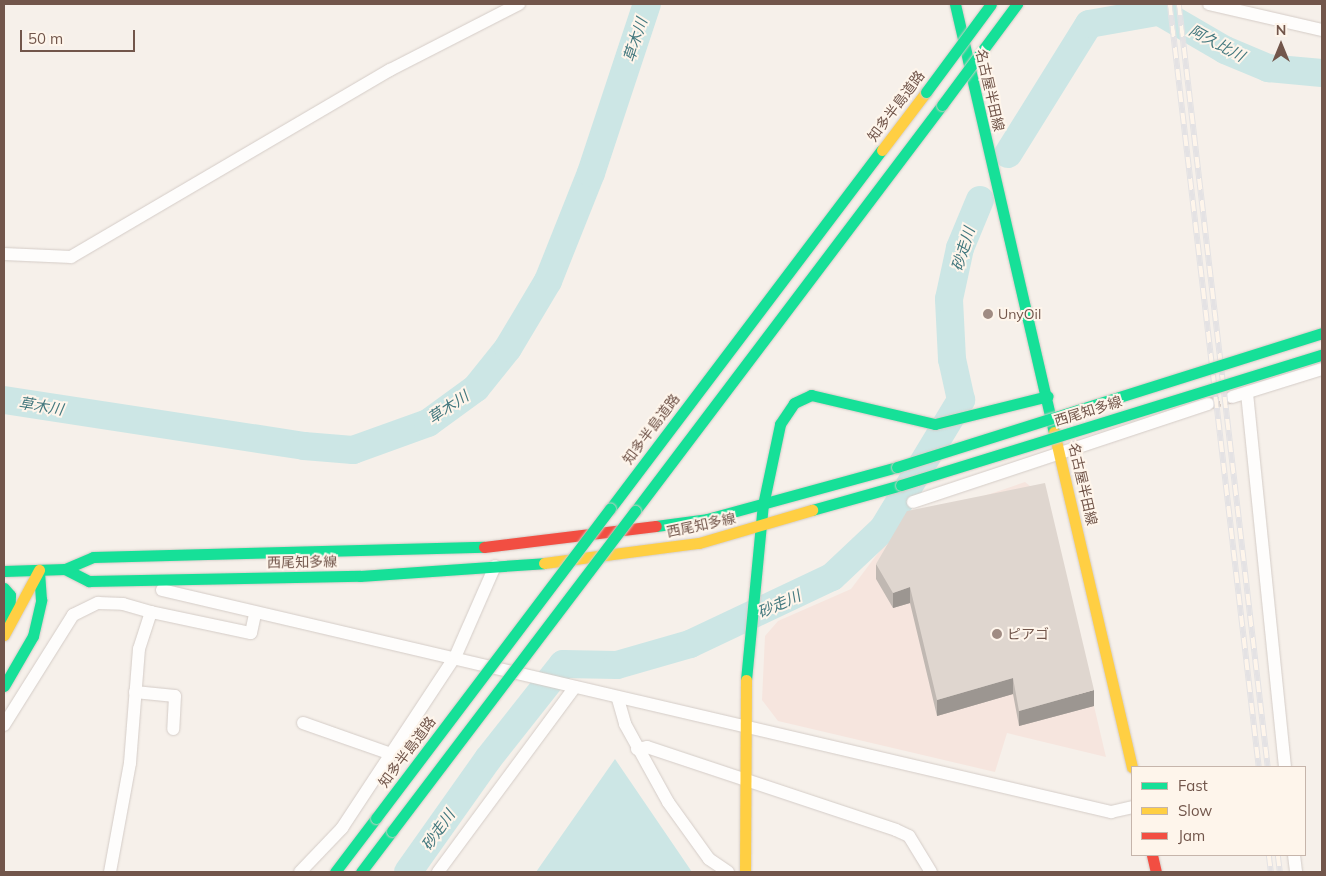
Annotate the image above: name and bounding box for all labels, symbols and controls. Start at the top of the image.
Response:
water label: 草木川 [619,16,651,64]
scale bar [22,20,138,52]
north arrow [1256,20,1306,70]
water label: 阿久比川 [1186,21,1248,65]
text: N [1276,21,1286,39]
text: 50 m [28,29,63,48]
street label: 名古屋半田線 [972,47,1008,133]
street label: 知多半島道路 [864,67,928,145]
water label: 砂走川 [948,225,978,273]
place label: UnyOil [998,306,1041,322]
marker: UnyOil [982,308,994,320]
water label: 草木川 [424,387,472,427]
street label: 知多半島道路 [619,390,683,468]
street label: 西尾知多線 [1052,393,1124,429]
water label: 草木川 [17,394,65,418]
street label: 名古屋半田線 [1065,441,1101,527]
street label: 西尾知多線 [665,510,737,540]
street label: 西尾知多線 [267,553,337,571]
water label: 砂走川 [755,587,803,621]
place label: ピアゴ [1007,626,1049,642]
marker: ピアゴ [991,628,1003,640]
street label: 知多半島道路 [375,713,439,791]
legend [1131,766,1306,856]
text: Fast [1178,776,1208,795]
text: Slow [1178,801,1212,820]
water label: 砂走川 [418,806,458,854]
text: Jam [1178,826,1205,845]

